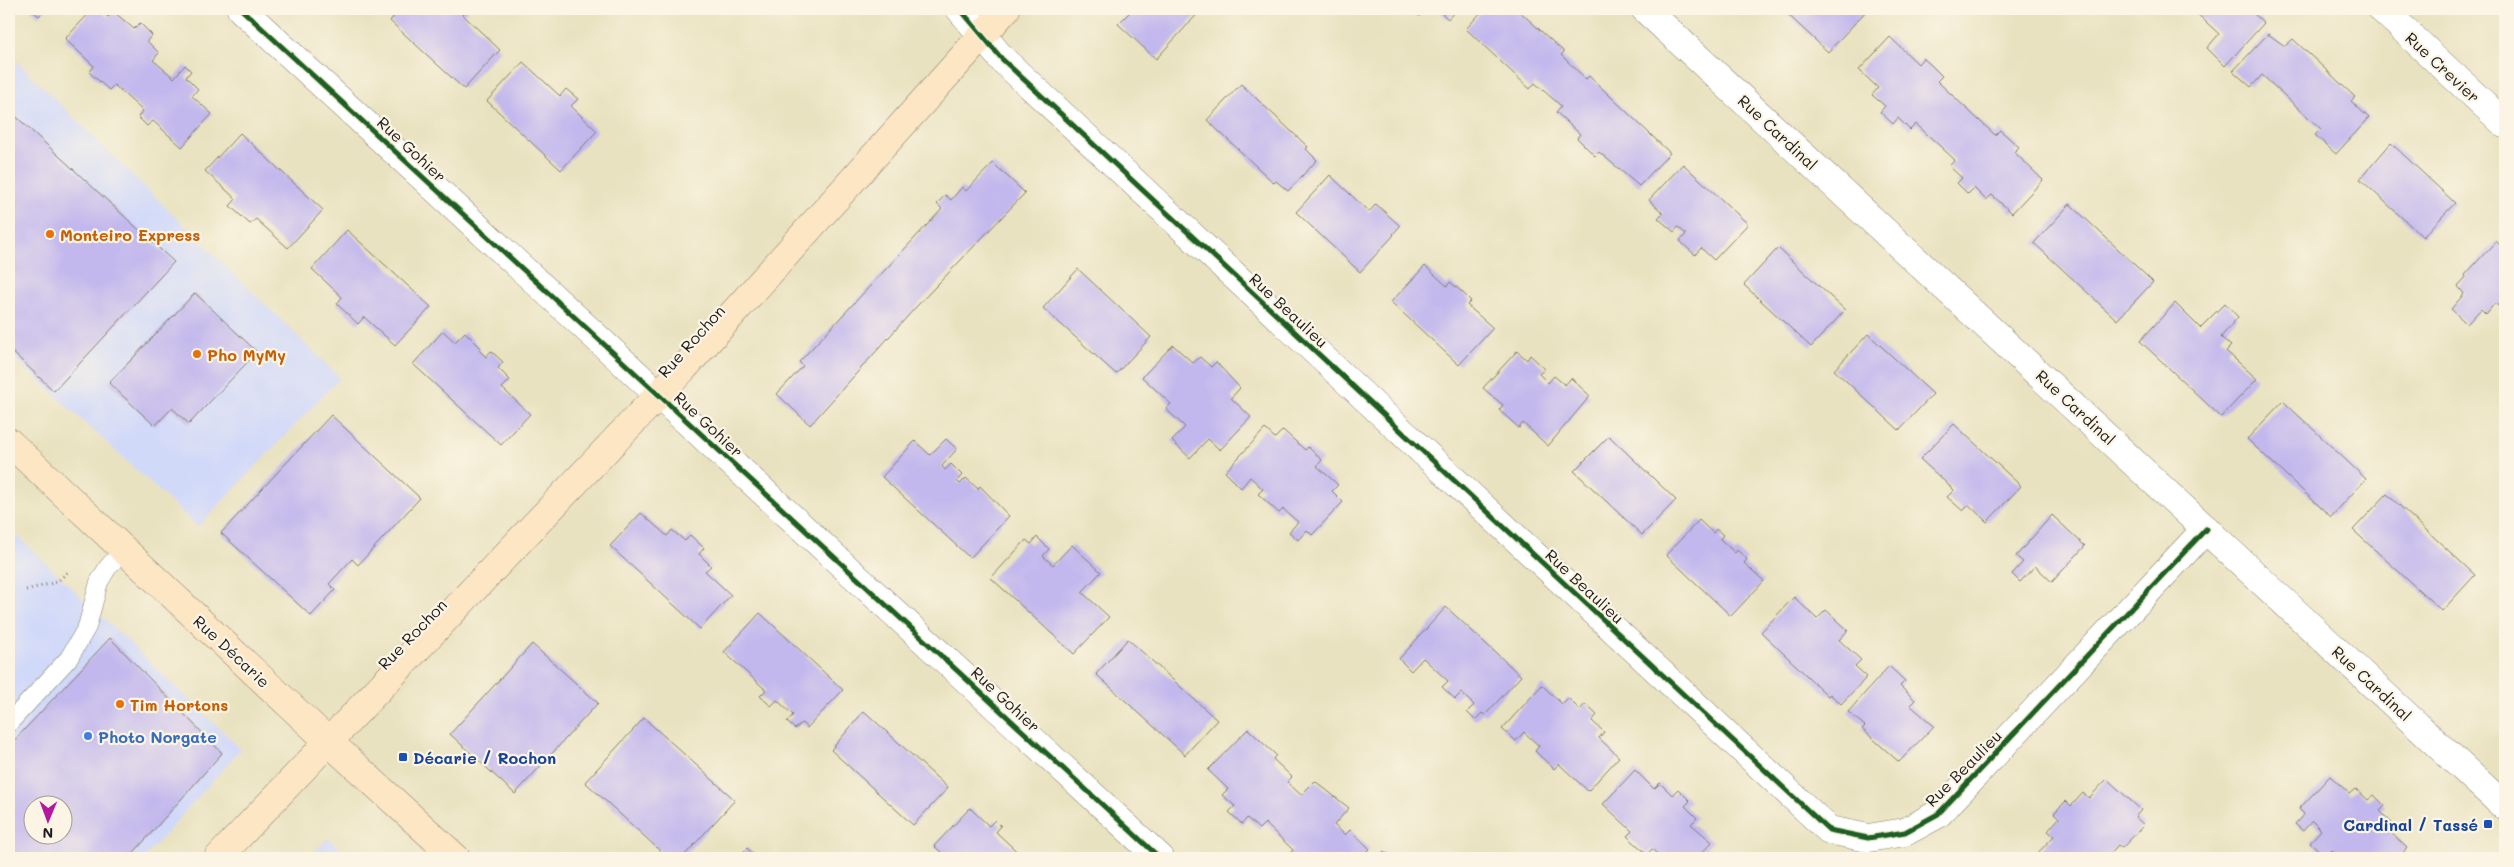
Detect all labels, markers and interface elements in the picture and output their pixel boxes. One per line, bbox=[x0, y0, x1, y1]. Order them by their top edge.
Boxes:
street label: Rue Crevier bbox=[2401, 27, 2485, 107]
street label: Rue Cardinal bbox=[1734, 90, 1822, 174]
street label: Rue Gohier bbox=[373, 112, 451, 186]
place label: Monteiro Express bbox=[60, 224, 200, 245]
marker: Monteiro Express bbox=[44, 228, 56, 240]
street label: Rue Beaulieu bbox=[1245, 268, 1333, 352]
street label: Rue Rochon bbox=[653, 300, 729, 382]
place label: Pho MyMy bbox=[207, 344, 286, 365]
marker: Pho MyMy bbox=[191, 348, 203, 360]
street label: Rue Cardinal bbox=[2032, 365, 2120, 449]
street label: Rue Gohier bbox=[670, 387, 748, 461]
street label: Rue Beaulieu bbox=[1541, 544, 1629, 628]
street label: Rue Rochon bbox=[373, 594, 451, 674]
street label: Rue Décarie bbox=[189, 610, 275, 692]
street label: Rue Cardinal bbox=[2328, 641, 2416, 725]
street label: Rue Gohier bbox=[967, 662, 1045, 736]
place label: Tim Hortons bbox=[130, 694, 228, 715]
marker: Tim Hortons bbox=[114, 698, 126, 710]
street label: Rue Beaulieu bbox=[1920, 725, 2006, 811]
place label: Photo Norgate bbox=[98, 726, 217, 747]
marker: Photo Norgate bbox=[82, 730, 94, 742]
place label: Décarie / Rochon bbox=[413, 747, 556, 768]
marker: Décarie / Rochon bbox=[397, 751, 409, 763]
north arrow bbox=[22, 794, 72, 844]
place label: Cardinal / Tassé bbox=[2343, 814, 2478, 835]
marker: Cardinal / Tassé bbox=[2482, 818, 2494, 830]
text: N bbox=[42, 824, 53, 843]

